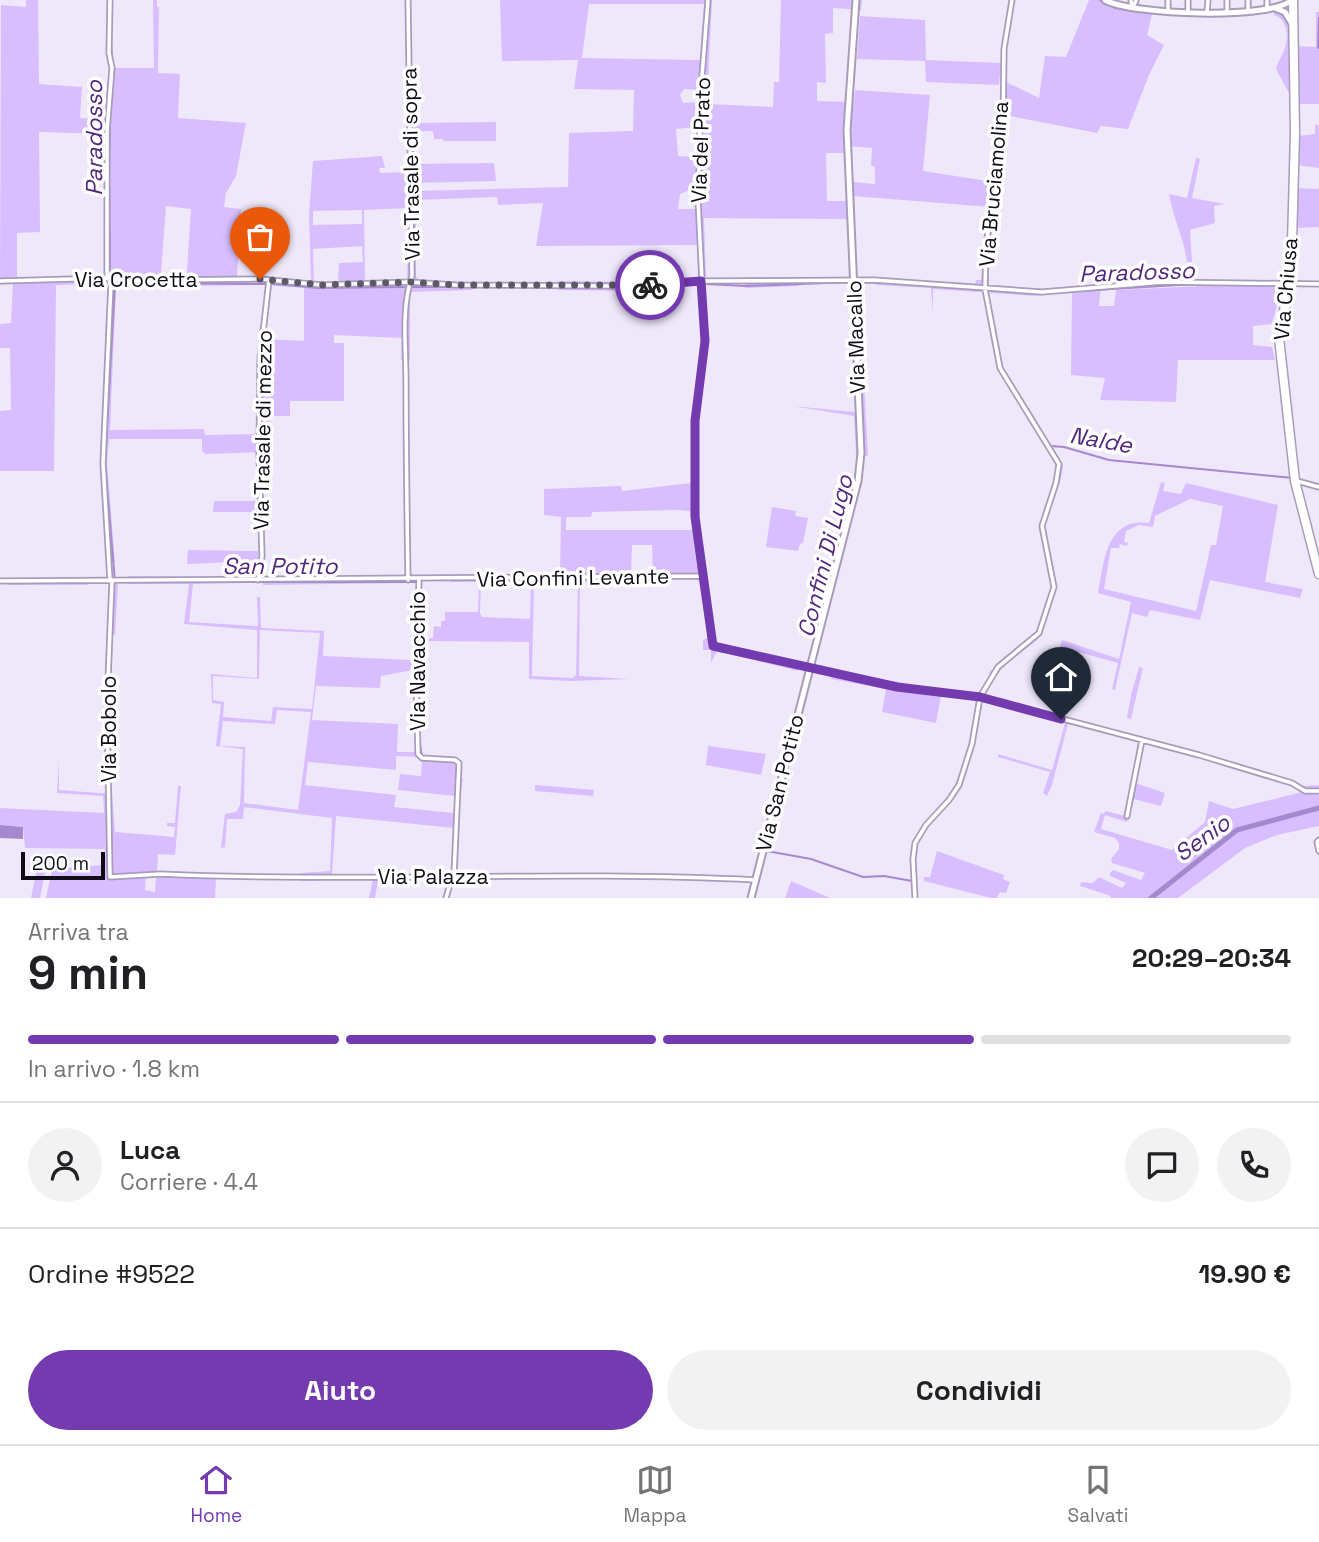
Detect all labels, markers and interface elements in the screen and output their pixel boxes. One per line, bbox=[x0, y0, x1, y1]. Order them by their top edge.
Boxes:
street label: Via Trasale di sopra bbox=[395, 67, 426, 261]
street label: Via del Prato bbox=[685, 77, 716, 203]
water label: Paradosso bbox=[79, 79, 109, 196]
street label: Via Bruciamolina bbox=[973, 100, 1014, 268]
pin bbox=[230, 207, 290, 279]
icon: bag bbox=[241, 218, 279, 256]
street label: Via Chiusa bbox=[1268, 236, 1303, 341]
courier bbox=[615, 250, 685, 320]
water label: Paradosso bbox=[1079, 255, 1196, 289]
street label: Via Crocetta bbox=[74, 266, 198, 293]
icon: bike bbox=[631, 266, 669, 304]
street label: Via Macallo bbox=[840, 280, 871, 394]
street label: Via Trasale di mezzo bbox=[247, 330, 278, 530]
water label: Nalde bbox=[1068, 420, 1136, 460]
water label: Confini Di Lugo bbox=[790, 471, 860, 640]
water label: San Potito bbox=[222, 551, 338, 581]
street label: Via Confini Levante bbox=[476, 562, 670, 593]
street label: Via Navacchio bbox=[404, 591, 431, 731]
pin bbox=[1031, 647, 1091, 719]
icon: home bbox=[1042, 658, 1080, 696]
street label: Via Bobolo bbox=[95, 675, 122, 783]
street label: Via San Potito bbox=[749, 711, 810, 854]
water label: Senio bbox=[1168, 807, 1236, 868]
scale bar bbox=[21, 849, 105, 881]
text: 200 m bbox=[32, 851, 89, 876]
street label: Via Palazza bbox=[377, 863, 489, 890]
text: Arriva tra bbox=[28, 917, 129, 947]
text: 20:29–20:34 bbox=[1132, 941, 1291, 975]
text: 9 min bbox=[28, 944, 148, 1002]
text: In arrivo · 1.8 km bbox=[28, 1054, 200, 1084]
button: person bbox=[28, 1128, 102, 1202]
button: chat bbox=[1125, 1128, 1199, 1202]
button: phone bbox=[1217, 1128, 1291, 1202]
text: Luca bbox=[120, 1133, 180, 1167]
text: Corriere · 4.4 bbox=[120, 1167, 258, 1197]
text: Ordine #9522 bbox=[28, 1257, 195, 1291]
text: 19.90 € bbox=[1199, 1257, 1291, 1291]
button: Aiuto bbox=[28, 1350, 653, 1430]
button: Condividi bbox=[667, 1350, 1291, 1430]
tab: Home bbox=[191, 1461, 242, 1528]
tab: Mappa bbox=[624, 1461, 686, 1528]
tab: Salvati bbox=[1067, 1461, 1128, 1528]

